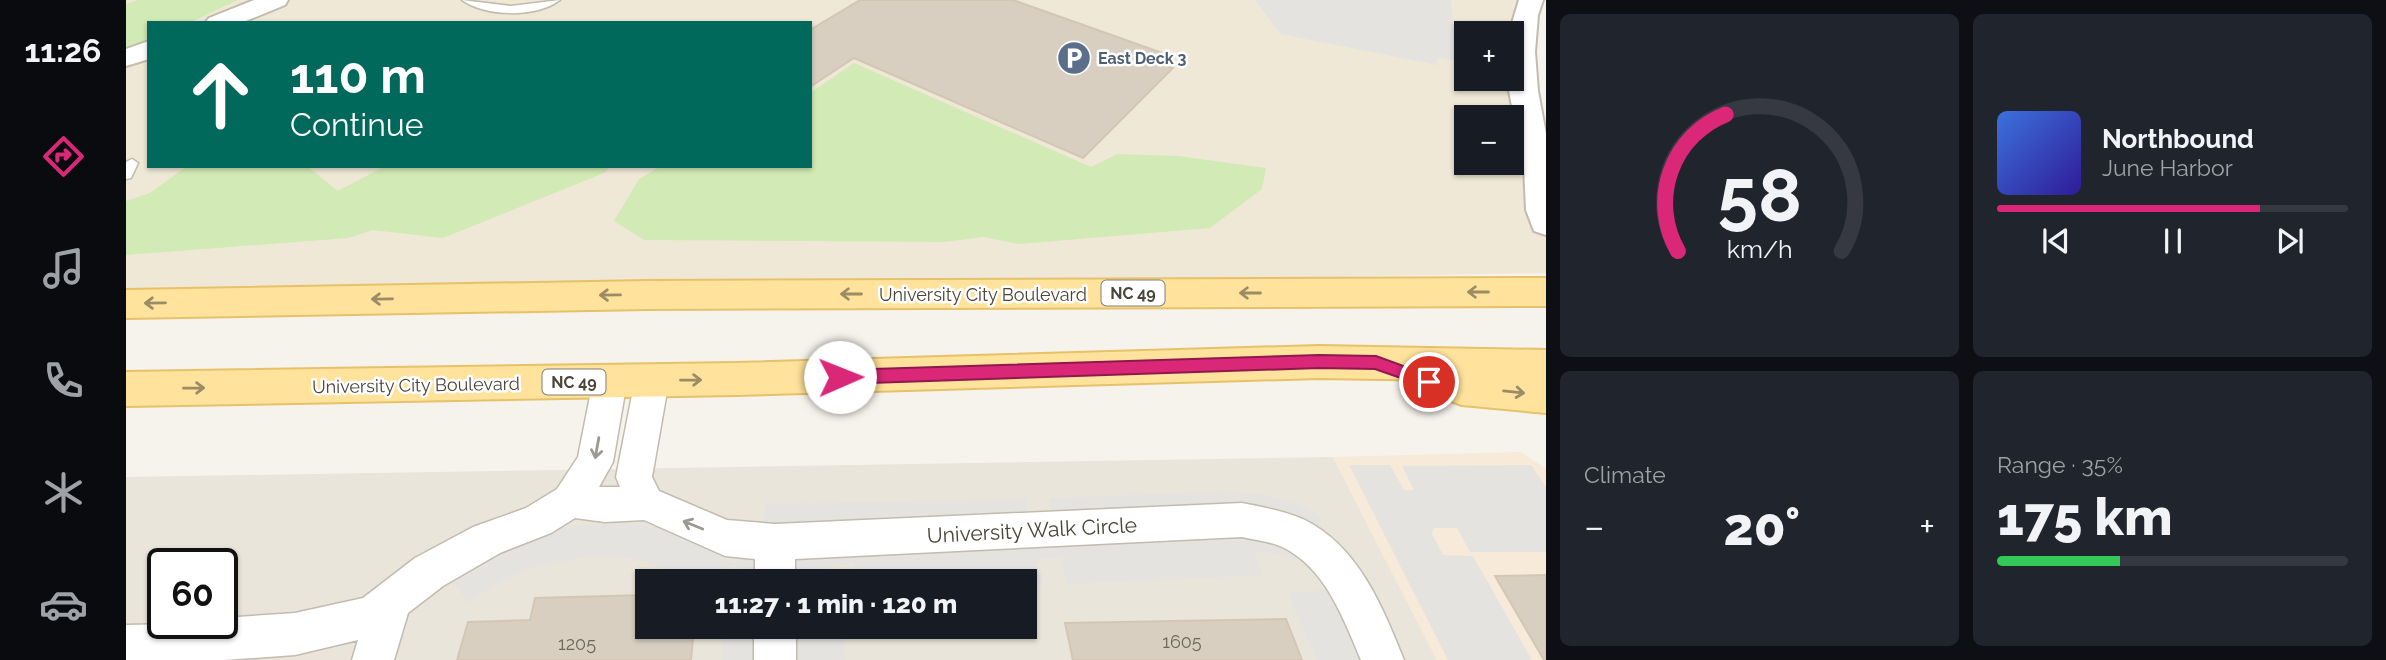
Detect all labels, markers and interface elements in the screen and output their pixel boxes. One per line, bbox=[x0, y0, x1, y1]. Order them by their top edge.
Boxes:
map controls bbox=[1454, 21, 1524, 175]
button: + bbox=[1454, 21, 1524, 91]
text: 11:26 bbox=[25, 32, 102, 69]
parking icon: East Deck 3 bbox=[1055, 39, 1093, 77]
text: 110 m bbox=[290, 47, 426, 104]
icon: ahead bbox=[175, 49, 266, 140]
place label: East Deck 3 bbox=[1098, 49, 1186, 68]
button: − bbox=[1454, 105, 1524, 175]
text: Continue bbox=[290, 106, 424, 143]
text: Northbound bbox=[2102, 124, 2254, 154]
icon: directions bbox=[39, 132, 88, 181]
text: 58 bbox=[1717, 154, 1802, 239]
text: June Harbor bbox=[2102, 154, 2233, 181]
icon: previous bbox=[2037, 222, 2075, 260]
icon: pause bbox=[2154, 222, 2192, 260]
icon: next bbox=[2271, 222, 2309, 260]
text: km/h bbox=[1727, 234, 1792, 264]
icon: music bbox=[39, 244, 88, 293]
road number: NC 49 bbox=[1102, 280, 1164, 306]
street label: University City Boulevard bbox=[879, 284, 1087, 305]
one-way arrow bbox=[1467, 285, 1490, 299]
one-way arrow bbox=[1239, 286, 1262, 300]
one-way arrow bbox=[840, 287, 863, 301]
one-way arrow bbox=[599, 288, 622, 302]
one-way arrow bbox=[371, 292, 394, 306]
one-way arrow bbox=[144, 296, 167, 310]
position arrow bbox=[803, 340, 877, 414]
pin bbox=[1399, 352, 1459, 412]
icon: phone bbox=[39, 356, 88, 405]
icon: arrive bbox=[1410, 363, 1448, 401]
road number: NC 49 bbox=[542, 370, 606, 394]
street label: University City Boulevard bbox=[312, 373, 520, 397]
one-way arrow bbox=[679, 373, 702, 387]
one-way arrow bbox=[182, 381, 205, 395]
one-way arrow bbox=[1502, 386, 1524, 399]
one-way arrow bbox=[590, 436, 603, 459]
text: Range · 35% bbox=[1997, 451, 2123, 478]
text: Climate bbox=[1584, 461, 1666, 488]
icon: climate bbox=[39, 468, 88, 517]
text: 175 km bbox=[1997, 486, 2173, 547]
text: 20° bbox=[1724, 496, 1800, 557]
text: − bbox=[1584, 504, 1604, 549]
text: + bbox=[1919, 504, 1935, 549]
street label: University Walk Circle bbox=[926, 512, 1138, 548]
one-way arrow bbox=[683, 517, 704, 530]
speed limit sign: 60 bbox=[147, 548, 238, 639]
icon: car bbox=[39, 580, 88, 629]
text: 11:27 · 1 min · 120 m bbox=[715, 589, 957, 619]
house number: 1605 bbox=[1162, 631, 1202, 652]
house number: 1205 bbox=[558, 633, 596, 654]

